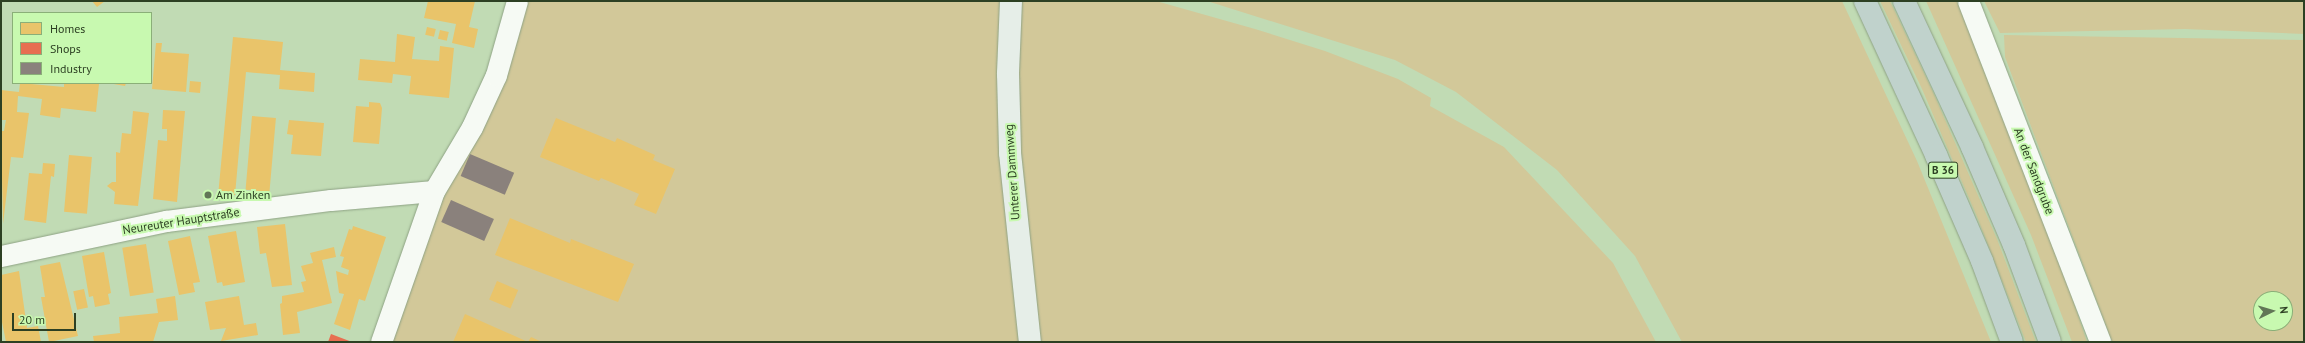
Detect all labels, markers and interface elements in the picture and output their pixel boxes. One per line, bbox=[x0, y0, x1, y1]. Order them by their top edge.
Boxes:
legend bbox=[12, 12, 152, 84]
text: Homes bbox=[50, 21, 85, 36]
text: Shops bbox=[50, 41, 81, 56]
text: Industry bbox=[50, 61, 92, 76]
street label: Unterer Dammweg bbox=[1001, 123, 1023, 221]
street label: An der Sandgrube bbox=[2011, 126, 2057, 216]
road number: B 36 bbox=[1928, 161, 1958, 179]
place label: Am Zinken bbox=[216, 188, 271, 202]
marker: Am Zinken bbox=[203, 190, 213, 200]
street label: Neureuter Hauptstraße bbox=[122, 205, 240, 237]
north arrow bbox=[2253, 291, 2293, 331]
scale bar bbox=[14, 305, 78, 331]
text: N bbox=[2277, 306, 2291, 314]
text: 20 m bbox=[19, 312, 45, 327]

